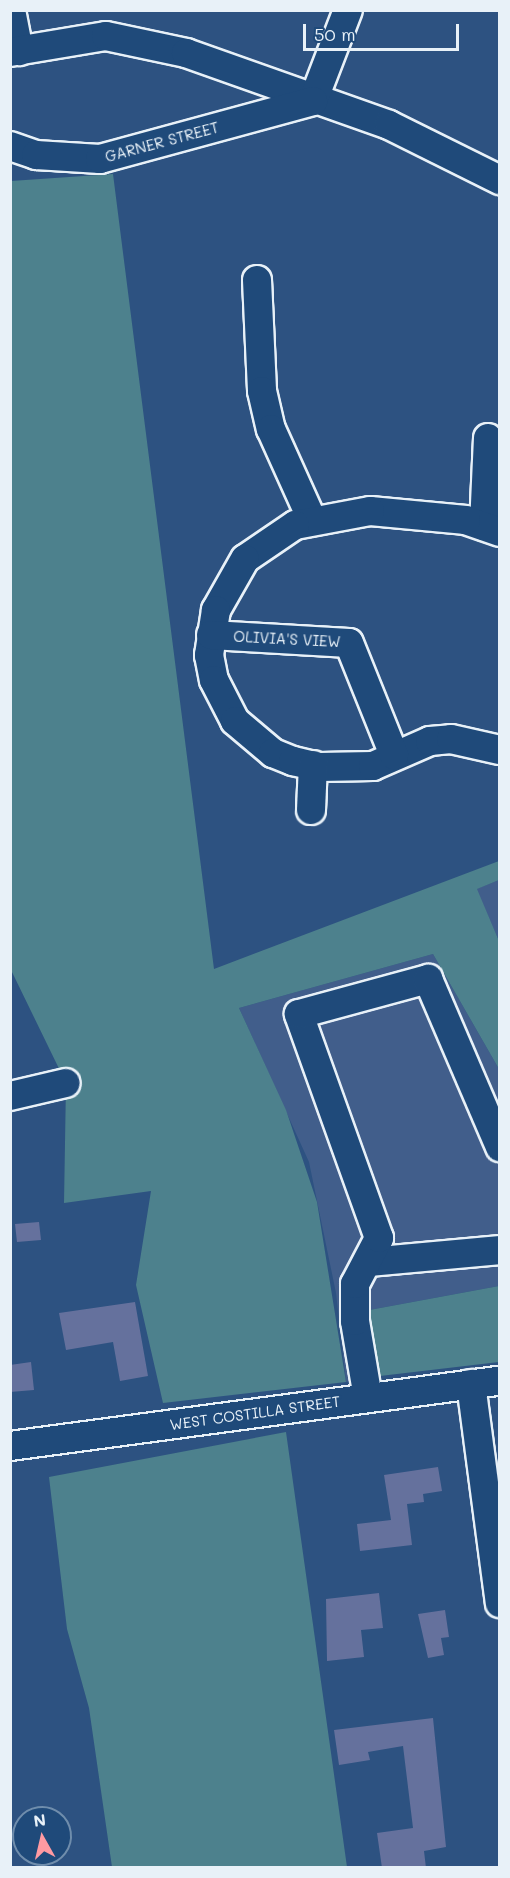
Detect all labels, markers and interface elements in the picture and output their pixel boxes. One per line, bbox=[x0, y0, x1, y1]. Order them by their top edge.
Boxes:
scale bar bbox=[306, 12, 462, 50]
text: 50 m bbox=[314, 22, 356, 46]
street label: GARNER STREET bbox=[103, 118, 221, 166]
street label: OLIVIA'S VIEW bbox=[233, 627, 341, 651]
street label: WEST COSTILLA STREET bbox=[168, 1392, 342, 1434]
north arrow bbox=[12, 1806, 72, 1866]
text: N bbox=[32, 1808, 47, 1831]

